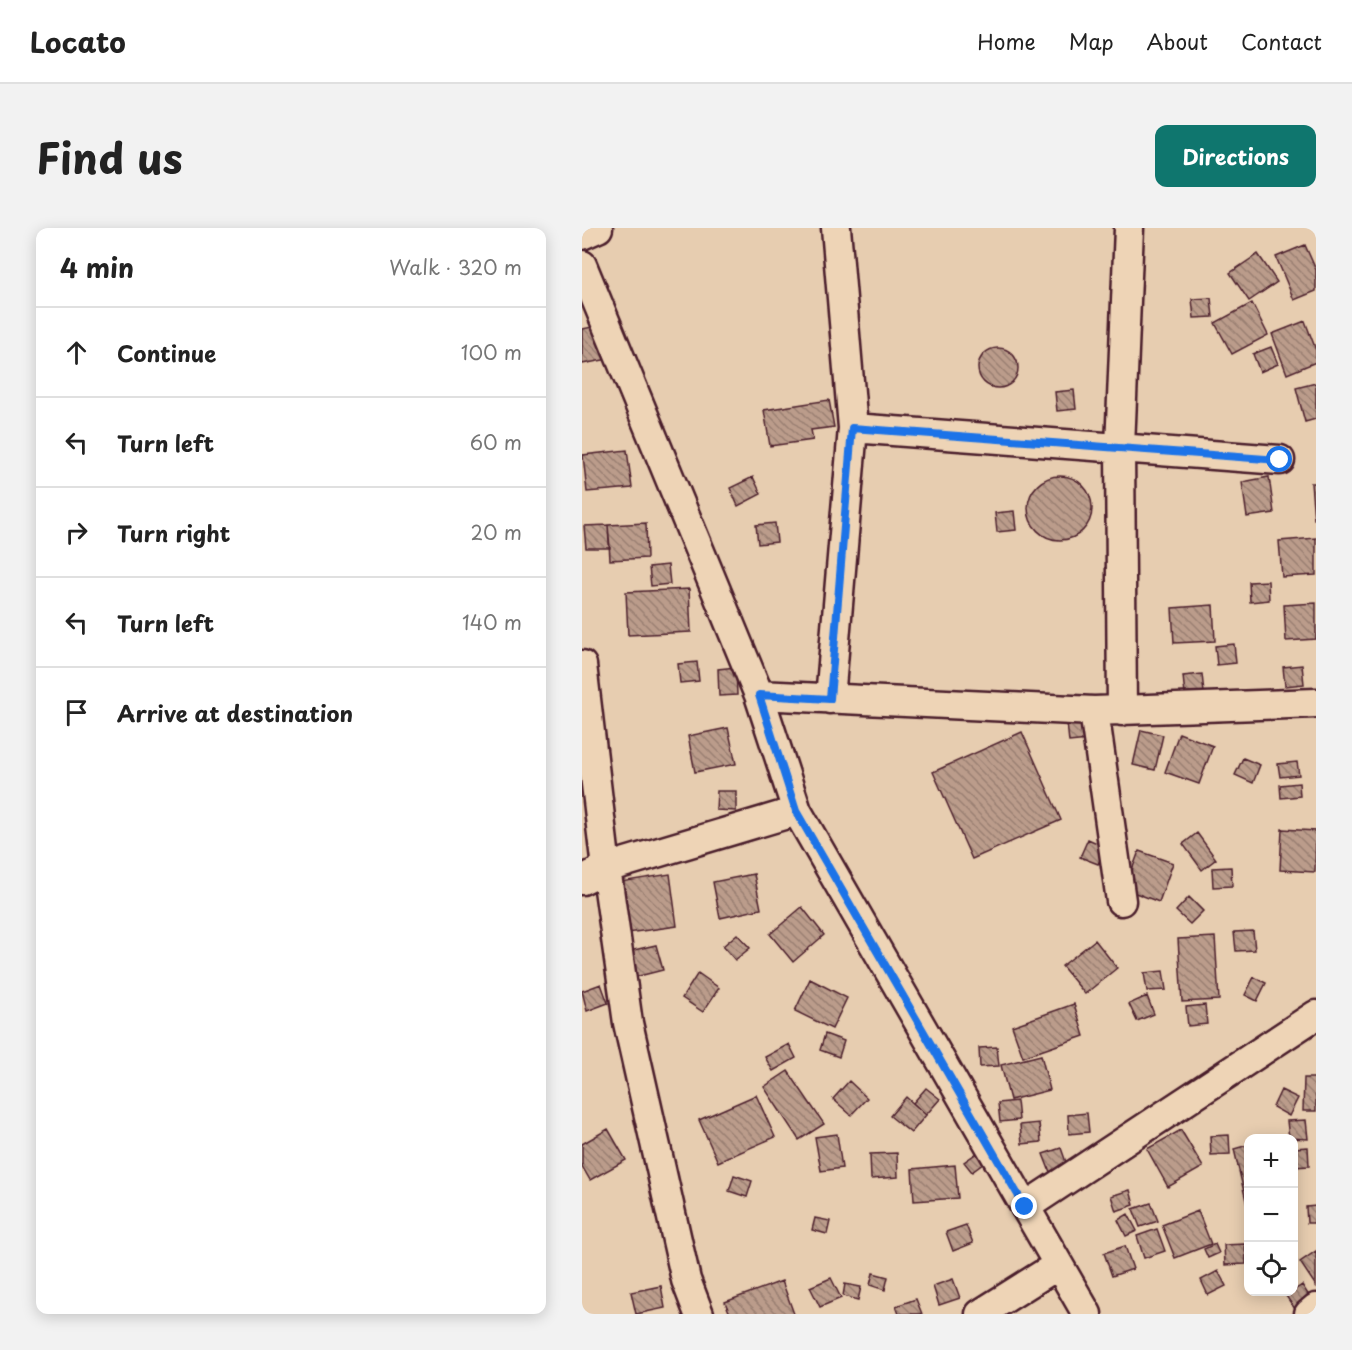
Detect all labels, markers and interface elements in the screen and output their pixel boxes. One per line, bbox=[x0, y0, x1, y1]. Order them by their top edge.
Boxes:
text: Locato bbox=[30, 20, 126, 63]
text: Home bbox=[977, 25, 1036, 57]
text: Map bbox=[1069, 25, 1114, 57]
text: About bbox=[1147, 25, 1208, 57]
text: Contact bbox=[1241, 25, 1322, 57]
text: Find us bbox=[36, 125, 183, 188]
button: Directions bbox=[1155, 125, 1316, 187]
text: 4 min bbox=[60, 248, 134, 287]
text: Walk · 320 m bbox=[389, 252, 522, 282]
icon: ahead bbox=[60, 336, 93, 369]
text: Continue bbox=[117, 336, 216, 369]
text: 100 m bbox=[461, 337, 522, 367]
icon: left bbox=[60, 426, 93, 459]
text: Turn left bbox=[117, 426, 214, 459]
text: 60 m bbox=[470, 427, 522, 457]
route start bbox=[1266, 446, 1292, 472]
icon: right bbox=[60, 516, 93, 549]
text: Turn right bbox=[117, 516, 230, 549]
text: 20 m bbox=[470, 517, 522, 547]
icon: left bbox=[60, 606, 93, 639]
text: Turn left bbox=[117, 606, 214, 639]
text: 140 m bbox=[462, 607, 522, 637]
icon: arrive bbox=[60, 696, 93, 729]
text: Arrive at destination bbox=[117, 696, 353, 729]
map controls bbox=[1244, 1134, 1298, 1296]
button: + bbox=[1244, 1134, 1298, 1188]
button: − bbox=[1244, 1188, 1298, 1242]
route end bbox=[1011, 1193, 1037, 1219]
button: locate bbox=[1244, 1242, 1298, 1296]

